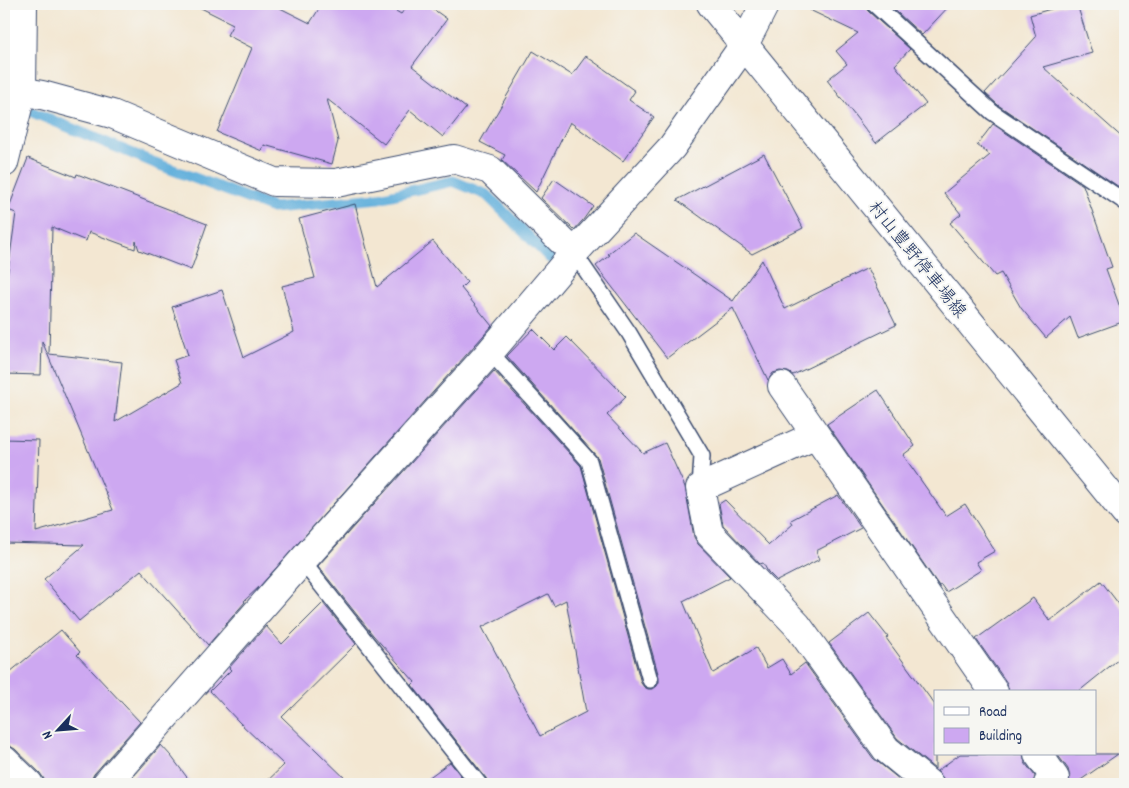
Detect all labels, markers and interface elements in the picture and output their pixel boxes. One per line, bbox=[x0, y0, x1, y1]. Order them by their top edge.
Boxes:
street label: 村山豊野停車場線 bbox=[861, 197, 971, 324]
legend bbox=[934, 690, 1096, 756]
text: Road bbox=[979, 702, 1007, 724]
north arrow bbox=[32, 706, 82, 756]
text: Building bbox=[979, 726, 1022, 748]
text: N bbox=[38, 727, 59, 742]

